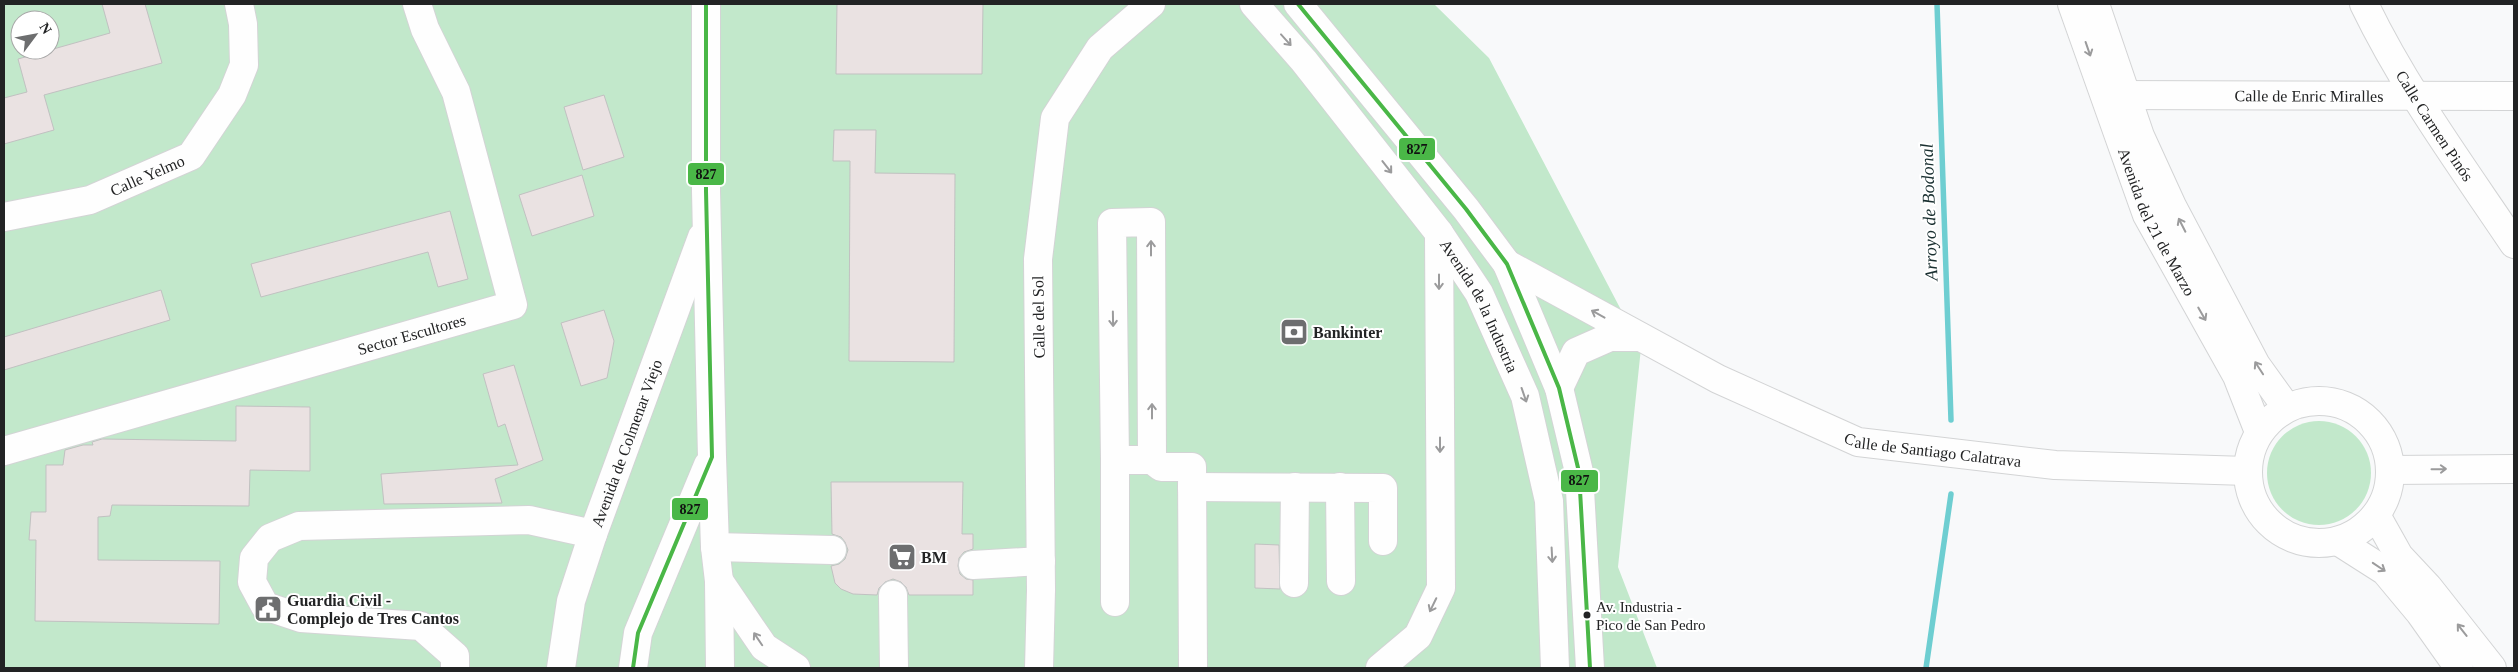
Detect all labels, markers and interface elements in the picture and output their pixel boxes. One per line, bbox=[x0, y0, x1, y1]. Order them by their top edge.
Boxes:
north arrow bbox=[10, 10, 60, 60]
text: N bbox=[37, 20, 55, 37]
one-way arrow bbox=[1280, 34, 1292, 47]
one-way arrow bbox=[2084, 41, 2093, 57]
street label: Calle Carmen Pinós bbox=[2393, 68, 2477, 184]
street label: Calle de Enric Miralles bbox=[2235, 87, 2383, 105]
line badge: 827 bbox=[1398, 137, 1436, 161]
text: 827 bbox=[1407, 142, 1428, 157]
water label: Arroyo de Bodonal bbox=[1917, 143, 1941, 282]
street label: Avenida del 21 de Marzo bbox=[2115, 146, 2198, 299]
street label: Calle Yelmo bbox=[108, 152, 187, 199]
one-way arrow bbox=[1382, 160, 1393, 173]
line badge: 827 bbox=[687, 162, 725, 186]
text: 827 bbox=[696, 167, 717, 182]
one-way arrow bbox=[2177, 217, 2187, 232]
street label: Avenida de la Industria bbox=[1437, 236, 1521, 375]
one-way arrow bbox=[1146, 241, 1156, 257]
one-way arrow bbox=[1435, 274, 1444, 290]
street label: Calle del Sol bbox=[1029, 275, 1048, 358]
one-way arrow bbox=[2197, 307, 2207, 321]
one-way arrow bbox=[1590, 309, 1605, 319]
street label: Sector Escultores bbox=[356, 311, 468, 358]
one-way arrow bbox=[1108, 311, 1118, 327]
bank icon: Bankinter bbox=[1279, 317, 1309, 347]
place label: Bankinter bbox=[1313, 324, 1382, 341]
street label: Avenida de Colmenar Viejo bbox=[588, 357, 665, 530]
one-way arrow bbox=[2253, 361, 2264, 375]
one-way arrow bbox=[1520, 387, 1529, 403]
one-way arrow bbox=[1147, 403, 1157, 420]
street label: Calle de Santiago Calatrava bbox=[1842, 429, 2022, 470]
one-way arrow bbox=[1435, 436, 1445, 452]
one-way arrow bbox=[2430, 464, 2447, 474]
line badge: 827 bbox=[1560, 469, 1599, 493]
text: 827 bbox=[1569, 473, 1590, 488]
line badge: 827 bbox=[671, 497, 709, 521]
text: 827 bbox=[680, 502, 701, 517]
supermarket icon: BM bbox=[887, 542, 917, 572]
one-way arrow bbox=[1547, 546, 1556, 562]
place label: BM bbox=[921, 549, 947, 566]
one-way arrow bbox=[2372, 562, 2386, 573]
place label: Guardia Civil - Complejo de Tres Cantos bbox=[287, 592, 459, 628]
public building icon: Guardia Civil - Complejo de Tres Cantos bbox=[253, 594, 283, 624]
one-way arrow bbox=[1428, 597, 1437, 612]
place label: Av. Industria - Pico de San Pedro bbox=[1596, 599, 1706, 633]
marker: Av. Industria - Pico de San Pedro bbox=[1582, 610, 1592, 620]
one-way arrow bbox=[2457, 624, 2468, 637]
one-way arrow bbox=[753, 632, 763, 646]

